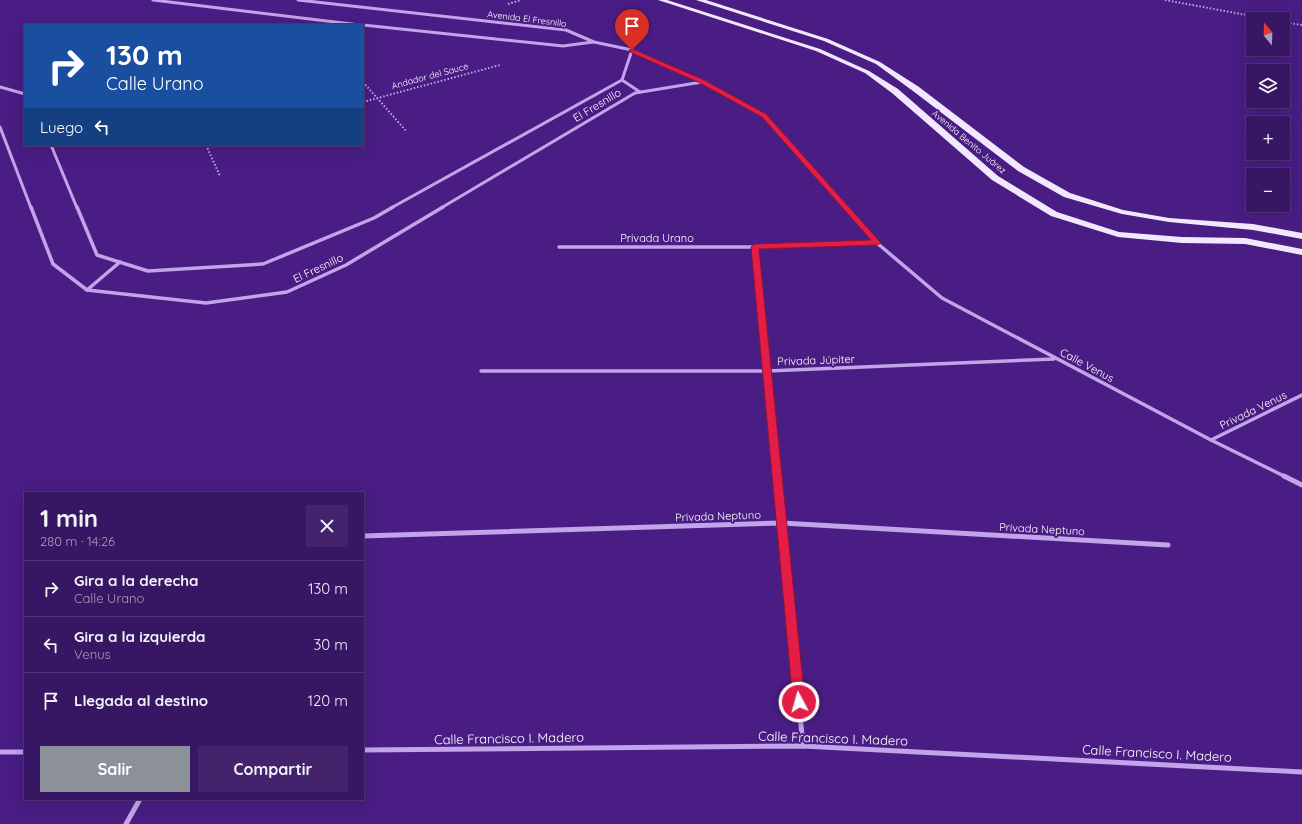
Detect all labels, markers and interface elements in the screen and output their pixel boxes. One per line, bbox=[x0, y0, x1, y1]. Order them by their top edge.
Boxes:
street label: Avenida El Fresnillo bbox=[487, 8, 567, 29]
pin bbox=[615, 9, 649, 50]
north arrow bbox=[1246, 12, 1290, 56]
map controls bbox=[1246, 12, 1290, 212]
icon: arrive bbox=[621, 15, 643, 37]
text: 130 m bbox=[106, 37, 183, 72]
icon: right bbox=[40, 40, 92, 92]
street label: Andador del Sauce bbox=[390, 60, 470, 91]
button: layers bbox=[1246, 64, 1290, 108]
text: Calle Urano bbox=[106, 72, 204, 95]
street label: El Fresnillo bbox=[570, 85, 624, 125]
street label: Avenida Benito Juárez bbox=[930, 107, 1009, 176]
icon: left bbox=[91, 116, 113, 138]
button: + bbox=[1246, 116, 1290, 160]
text: Luego bbox=[40, 118, 83, 137]
button: − bbox=[1246, 168, 1290, 212]
street label: Privada Urano bbox=[620, 231, 694, 245]
street label: El Fresnillo bbox=[291, 250, 346, 286]
street label: Calle Venus bbox=[1058, 345, 1116, 385]
street label: Privada Júpiter bbox=[777, 352, 856, 368]
street label: Privada Venus bbox=[1217, 388, 1289, 432]
text: 1 min bbox=[40, 503, 98, 533]
button: close bbox=[306, 505, 348, 547]
street label: Privada Neptuno bbox=[675, 507, 761, 524]
street label: Privada Neptuno bbox=[999, 520, 1086, 538]
text: 280 m · 14:26 bbox=[40, 533, 115, 549]
text: Gira a la derecha bbox=[74, 571, 199, 590]
icon: right bbox=[40, 578, 62, 600]
text: 130 m bbox=[308, 579, 348, 598]
text: Calle Urano bbox=[74, 590, 144, 606]
text: Gira a la izquierda bbox=[74, 627, 206, 646]
icon: left bbox=[40, 634, 62, 656]
text: 30 m bbox=[313, 635, 348, 654]
text: Venus bbox=[74, 646, 111, 662]
position arrow bbox=[778, 681, 820, 723]
icon: arrive bbox=[40, 690, 62, 712]
text: Llegada al destino bbox=[74, 691, 208, 710]
text: 120 m bbox=[307, 691, 348, 710]
street label: Calle Francisco I. Madero bbox=[758, 727, 908, 749]
street label: Calle Francisco I. Madero bbox=[434, 729, 584, 747]
street label: Calle Francisco I. Madero bbox=[1082, 741, 1232, 765]
button: Salir bbox=[40, 746, 190, 792]
button: Compartir bbox=[198, 746, 348, 792]

